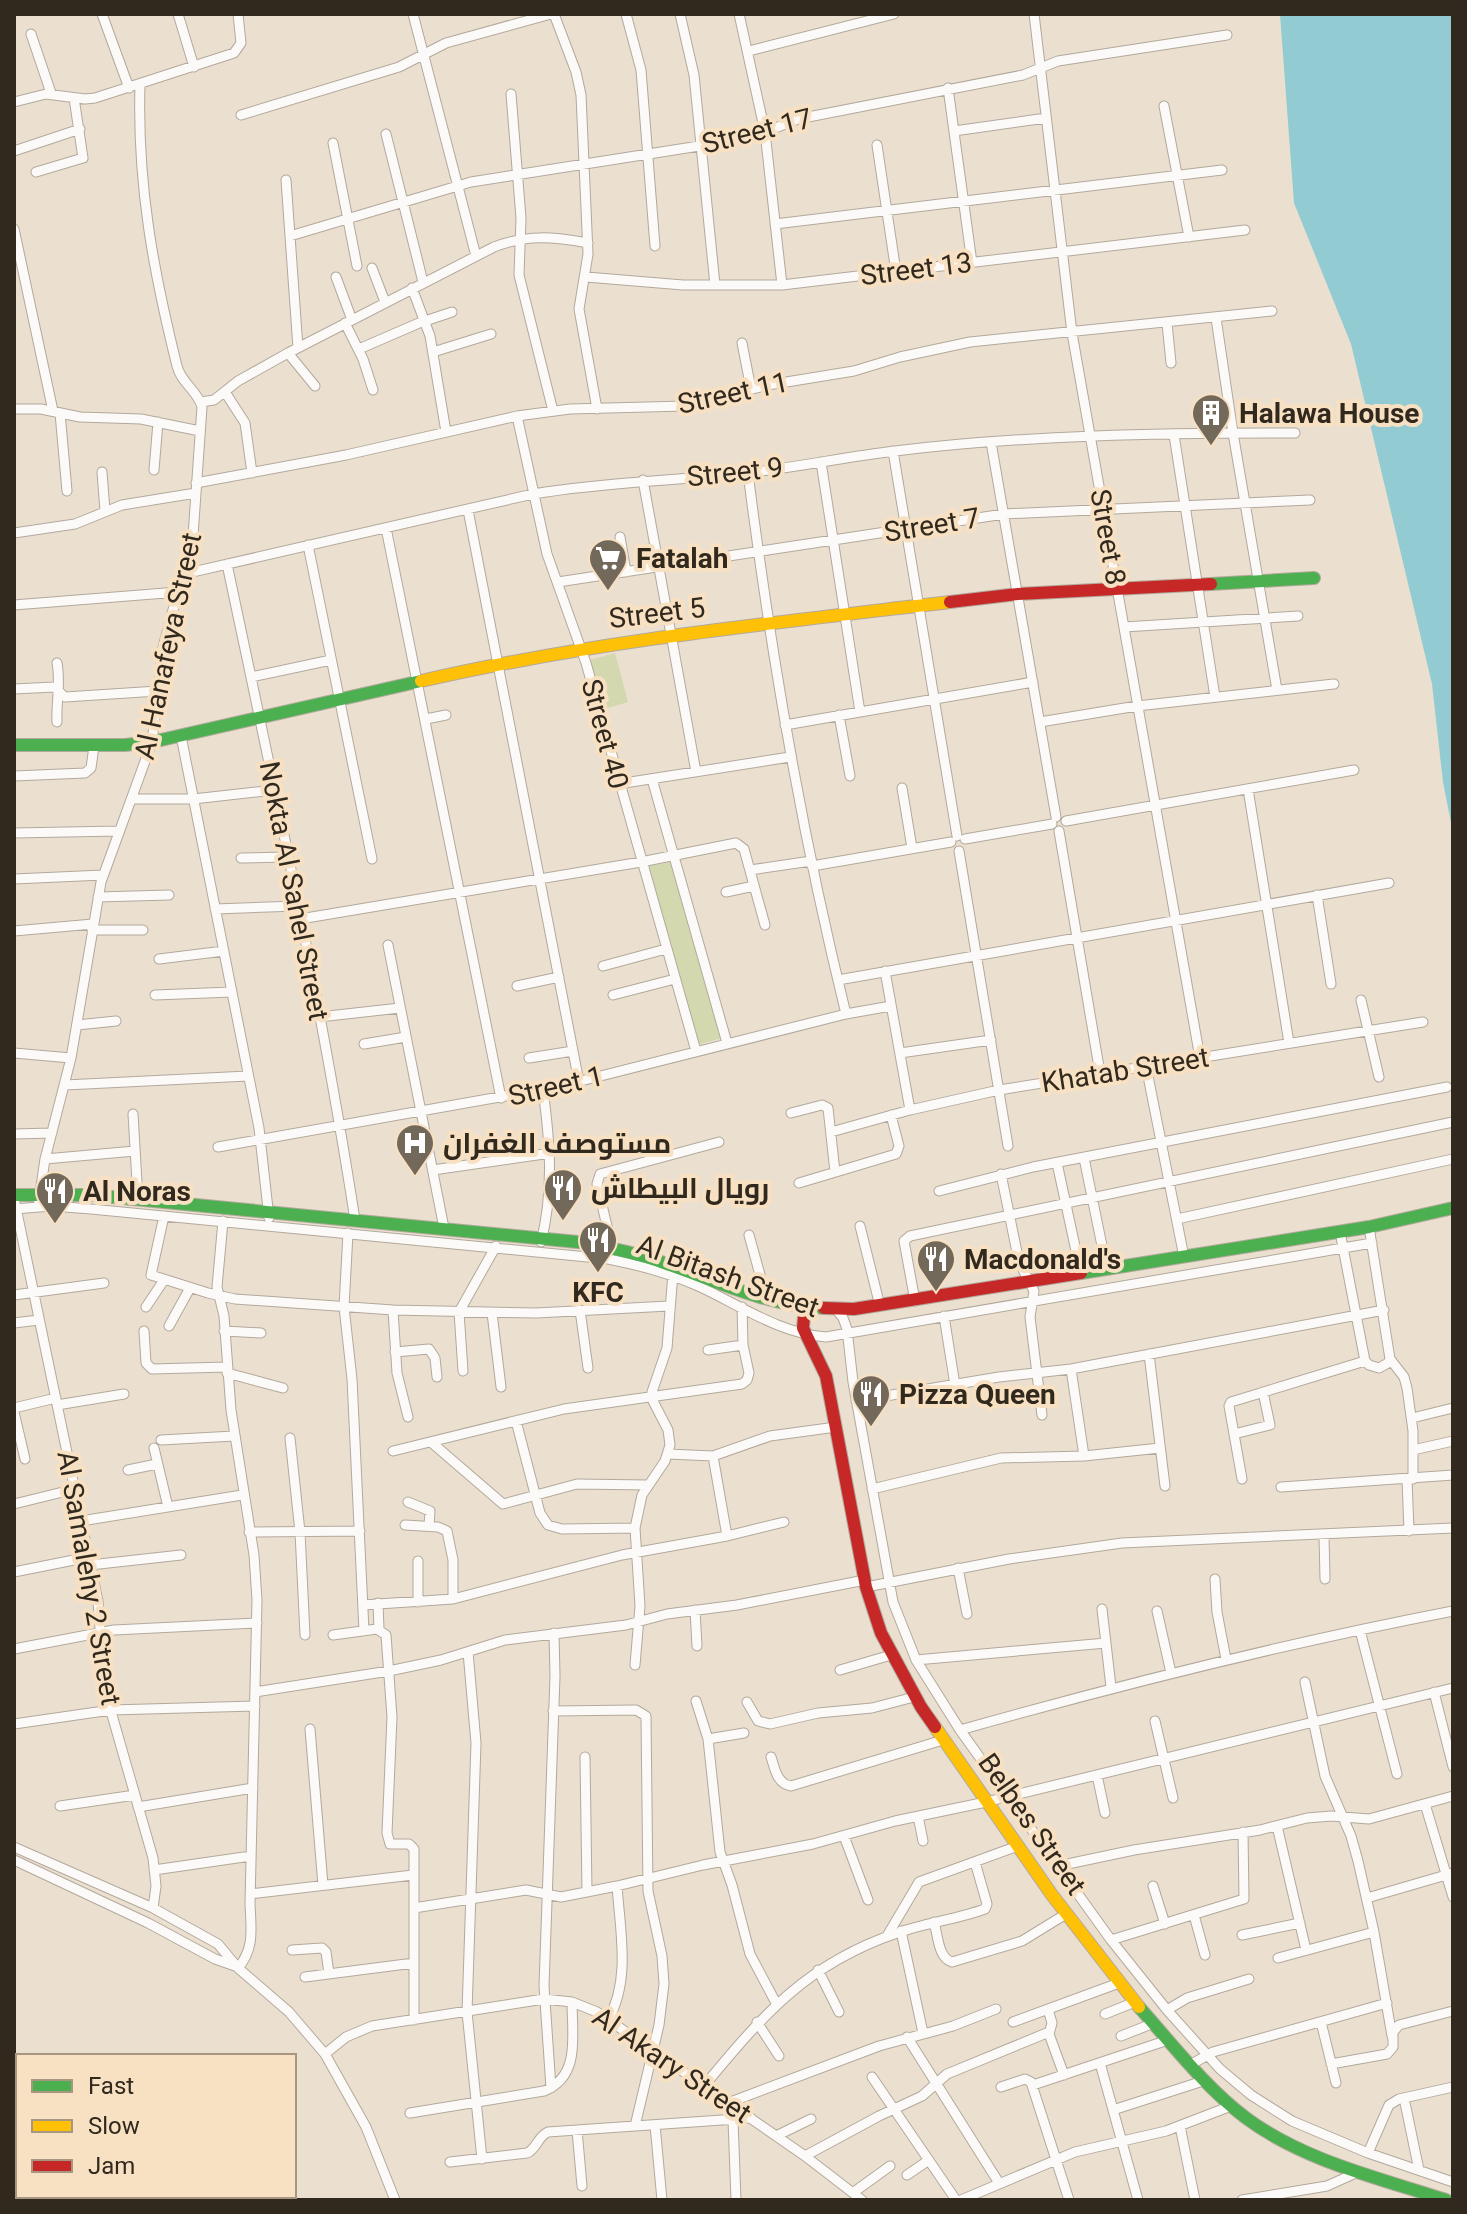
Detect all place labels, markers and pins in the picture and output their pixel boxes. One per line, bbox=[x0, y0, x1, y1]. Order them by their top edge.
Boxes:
building icon: Halawa House bbox=[1190, 392, 1232, 447]
place label: Halawa House bbox=[1239, 397, 1419, 430]
supermarket icon: Fatalah bbox=[587, 537, 629, 592]
place label: Fatalah bbox=[636, 542, 728, 575]
hospital icon: مستوصف الغفران bbox=[394, 1122, 436, 1177]
place label: مستوصف الغفران bbox=[443, 1127, 671, 1160]
restaurant icon: رويال البيطاش bbox=[542, 1167, 584, 1222]
restaurant icon: Al Noras bbox=[34, 1170, 76, 1225]
place label: رويال البيطاش bbox=[591, 1172, 769, 1205]
place label: Al Noras bbox=[83, 1175, 191, 1208]
restaurant icon: KFC bbox=[577, 1219, 619, 1274]
restaurant icon: Macdonald's bbox=[915, 1238, 957, 1293]
place label: Macdonald's bbox=[964, 1243, 1121, 1276]
place label: KFC bbox=[572, 1276, 624, 1309]
restaurant icon: Pizza Queen bbox=[850, 1373, 892, 1428]
place label: Pizza Queen bbox=[899, 1378, 1056, 1411]

